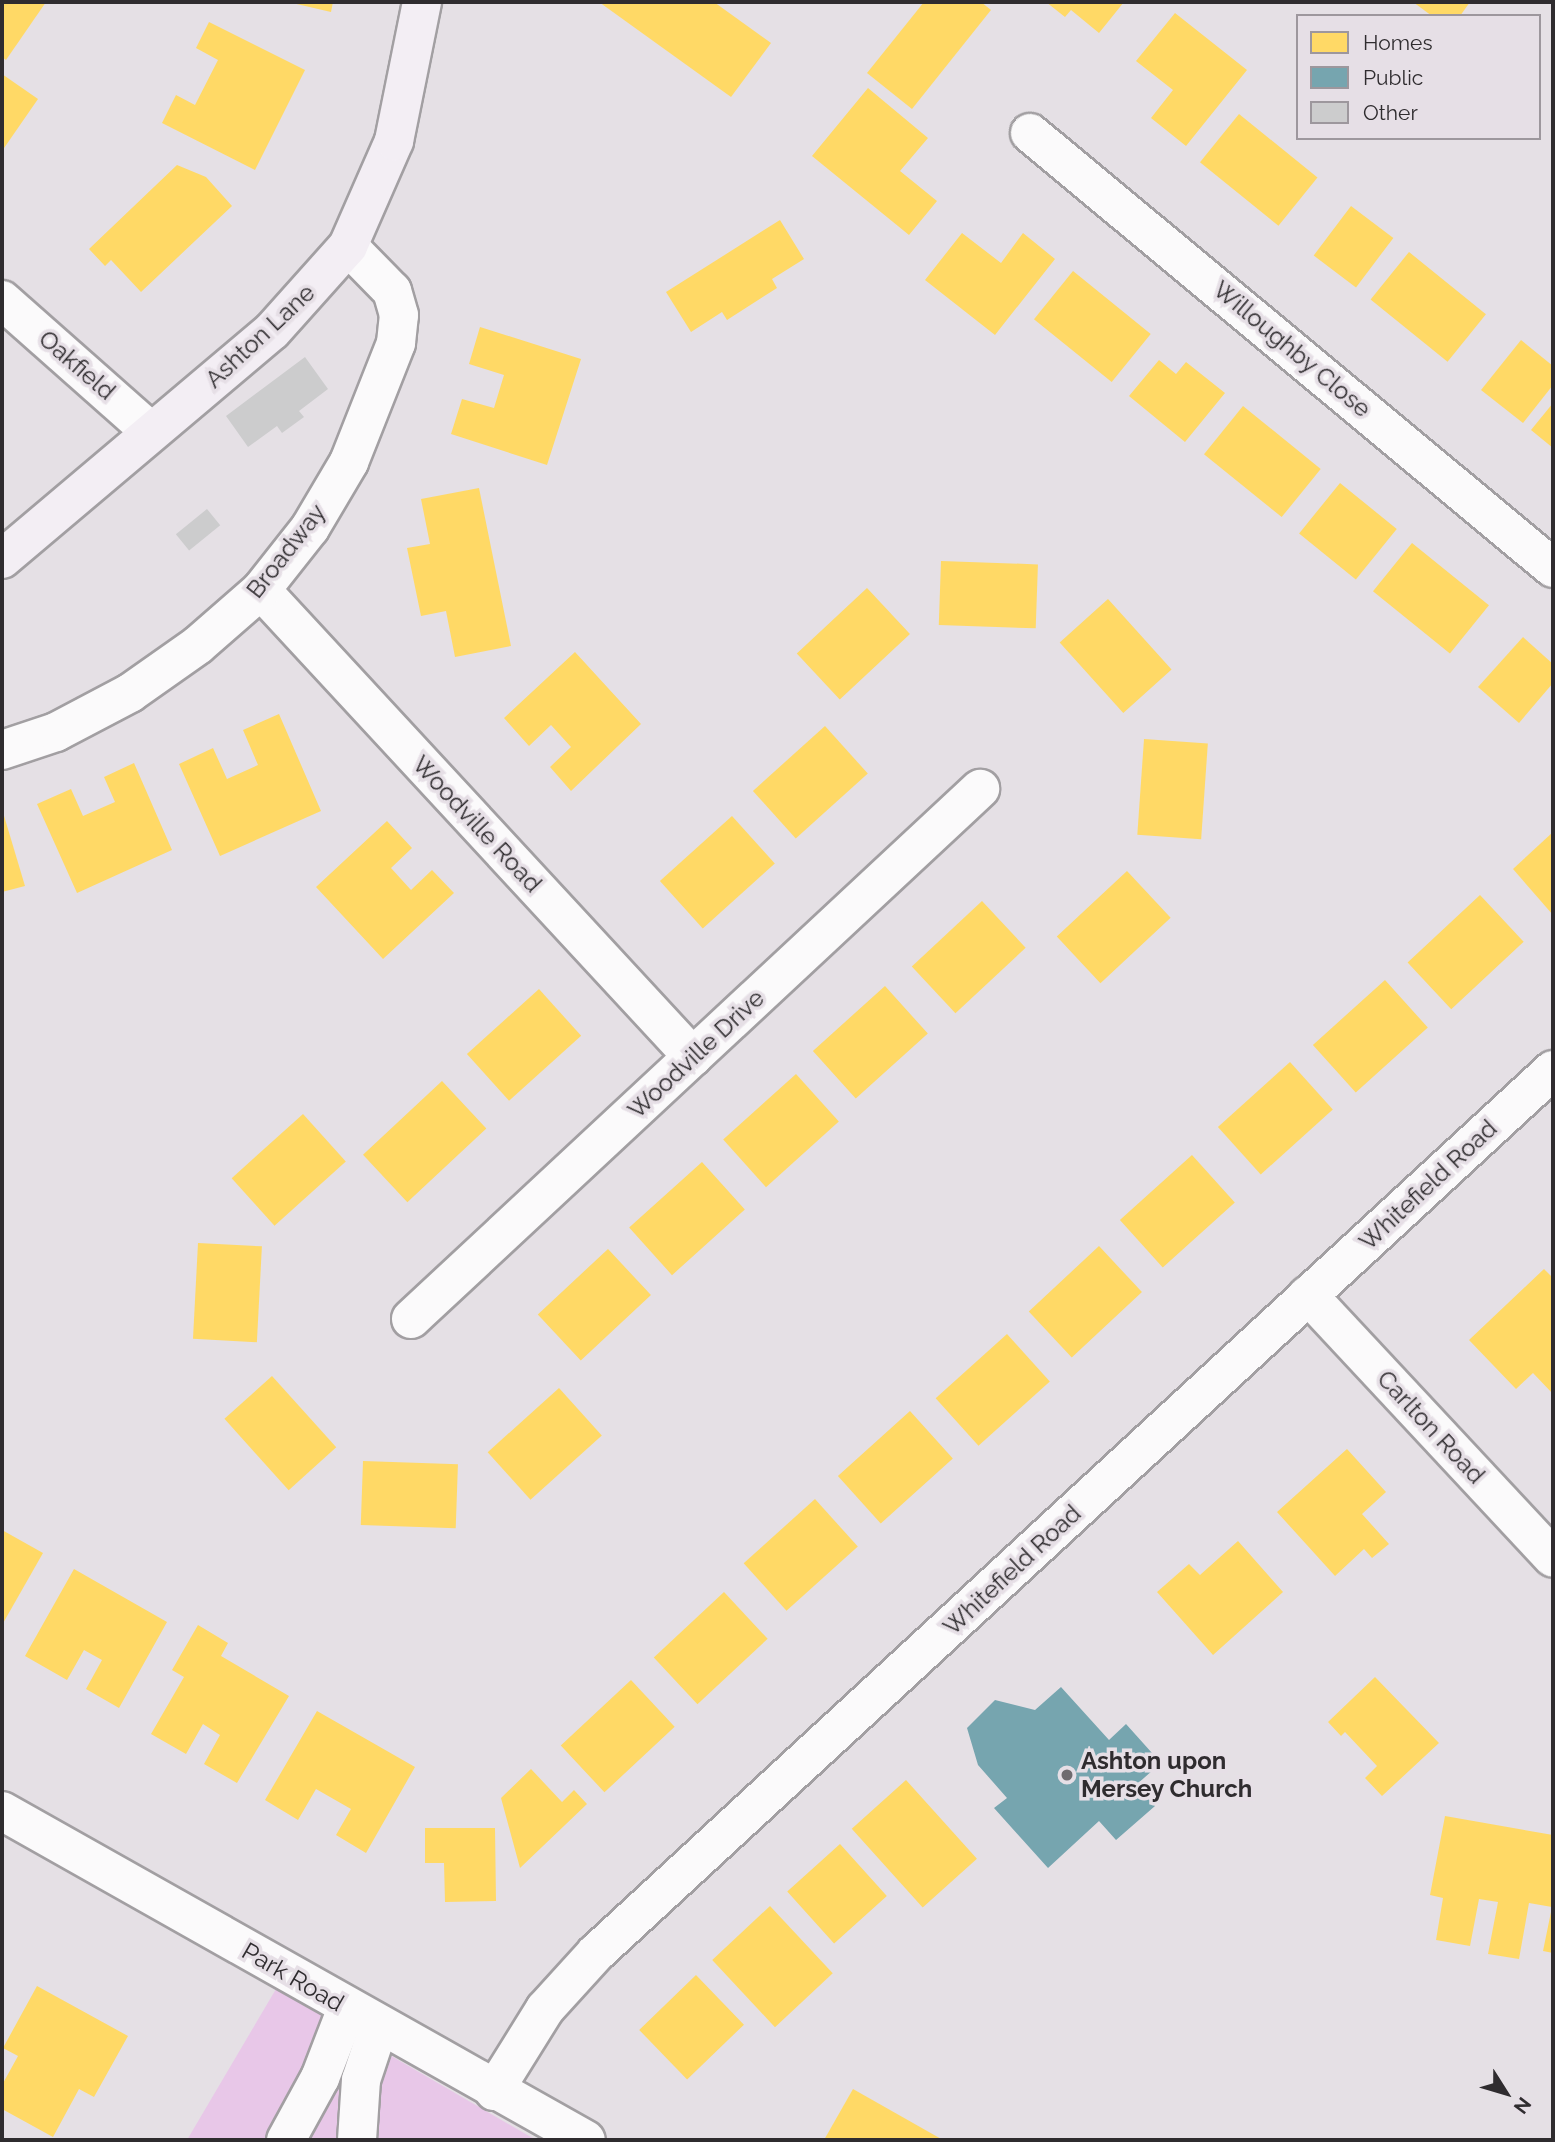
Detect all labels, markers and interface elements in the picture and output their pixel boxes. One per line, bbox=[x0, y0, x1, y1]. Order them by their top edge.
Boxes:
legend bbox=[1296, 14, 1541, 140]
text: Homes bbox=[1363, 30, 1433, 55]
text: Public bbox=[1363, 65, 1423, 90]
text: Other bbox=[1363, 100, 1418, 125]
street label: Willoughby Close bbox=[1207, 275, 1377, 423]
street label: Ashton Lane bbox=[199, 278, 321, 394]
street label: Oakfield bbox=[33, 324, 121, 406]
street label: Broadway bbox=[240, 498, 332, 604]
street label: Woodville Road bbox=[407, 750, 547, 898]
street label: Woodville Drive bbox=[622, 984, 770, 1124]
street label: Whitefield Road bbox=[1353, 1114, 1503, 1256]
street label: Carlton Road bbox=[1371, 1364, 1491, 1490]
street label: Whitefield Road bbox=[937, 1499, 1087, 1641]
place label: Ashton upon Mersey Church bbox=[1081, 1747, 1253, 1803]
marker: Ashton upon Mersey Church bbox=[1059, 1767, 1075, 1783]
street label: Park Road bbox=[237, 1936, 349, 2018]
north arrow bbox=[1471, 2058, 1541, 2128]
text: N bbox=[1510, 2093, 1536, 2118]

